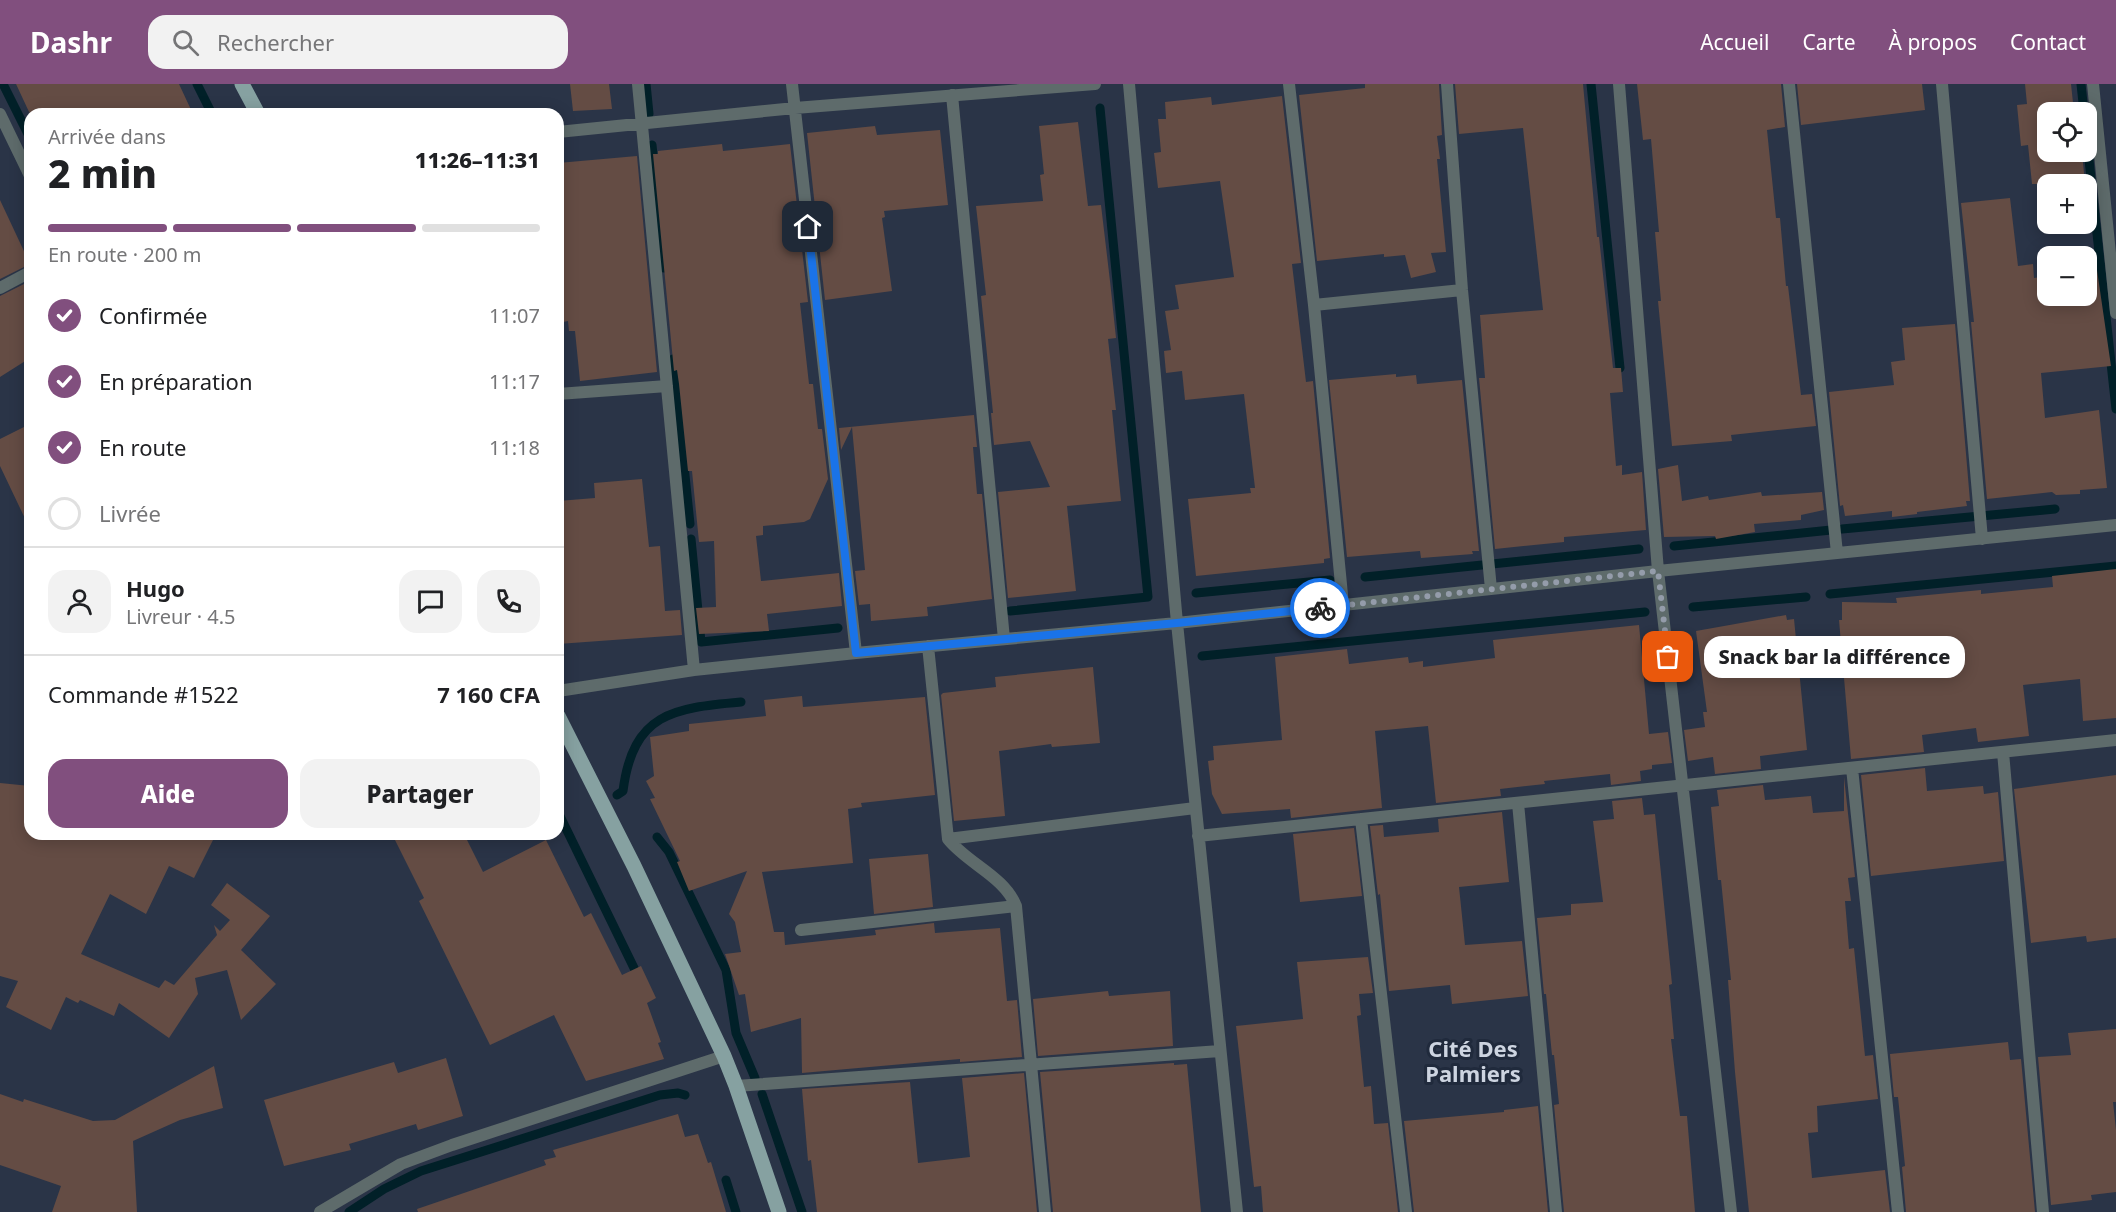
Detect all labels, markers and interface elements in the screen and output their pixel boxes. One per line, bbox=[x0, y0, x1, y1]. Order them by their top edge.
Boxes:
search box bbox=[148, 15, 568, 69]
text: Dashr bbox=[30, 23, 112, 61]
icon: search bbox=[169, 26, 202, 59]
text: Rechercher bbox=[217, 27, 334, 57]
text: Accueil bbox=[1700, 28, 1769, 56]
text: Carte bbox=[1802, 28, 1856, 56]
text: À propos bbox=[1889, 28, 1977, 56]
text: Contact bbox=[2010, 28, 2086, 56]
map controls bbox=[2037, 102, 2097, 306]
button: locate bbox=[2037, 102, 2097, 162]
text: Arrivée dans bbox=[48, 123, 166, 150]
text: 11:26–11:31 bbox=[415, 144, 540, 174]
text: 2 min bbox=[48, 146, 157, 199]
button: + bbox=[2037, 174, 2097, 234]
pin bbox=[782, 201, 833, 252]
icon: home bbox=[791, 210, 824, 243]
text: En route · 200 m bbox=[48, 241, 201, 268]
button: − bbox=[2037, 246, 2097, 306]
icon: check bbox=[48, 299, 81, 332]
text: Confirmée bbox=[99, 300, 208, 330]
text: 11:07 bbox=[489, 302, 540, 329]
icon: check bbox=[48, 365, 81, 398]
text: En préparation bbox=[99, 366, 253, 396]
text: 11:17 bbox=[489, 368, 540, 395]
icon: check bbox=[48, 431, 81, 464]
text: En route bbox=[99, 432, 186, 462]
text: 11:18 bbox=[489, 434, 540, 461]
text: Livrée bbox=[99, 498, 161, 528]
button: person bbox=[48, 570, 111, 633]
button: chat bbox=[399, 570, 462, 633]
button: phone bbox=[477, 570, 540, 633]
text: Hugo bbox=[126, 573, 185, 603]
courier bbox=[1290, 578, 1350, 638]
icon: bike bbox=[1304, 592, 1337, 625]
text: Livreur · 4.5 bbox=[126, 603, 236, 630]
pin bbox=[1642, 631, 1693, 682]
callout: Snack bar la différence bbox=[1704, 636, 1965, 678]
icon: bag bbox=[1651, 640, 1684, 673]
text: Snack bar la différence bbox=[1719, 643, 1950, 670]
text: Commande #1522 bbox=[48, 679, 239, 709]
text: 7 160 CFA bbox=[437, 679, 540, 709]
button: Aide bbox=[48, 759, 288, 828]
button: Partager bbox=[300, 759, 540, 828]
district label: Cité Des Palmiers bbox=[1425, 1033, 1521, 1088]

